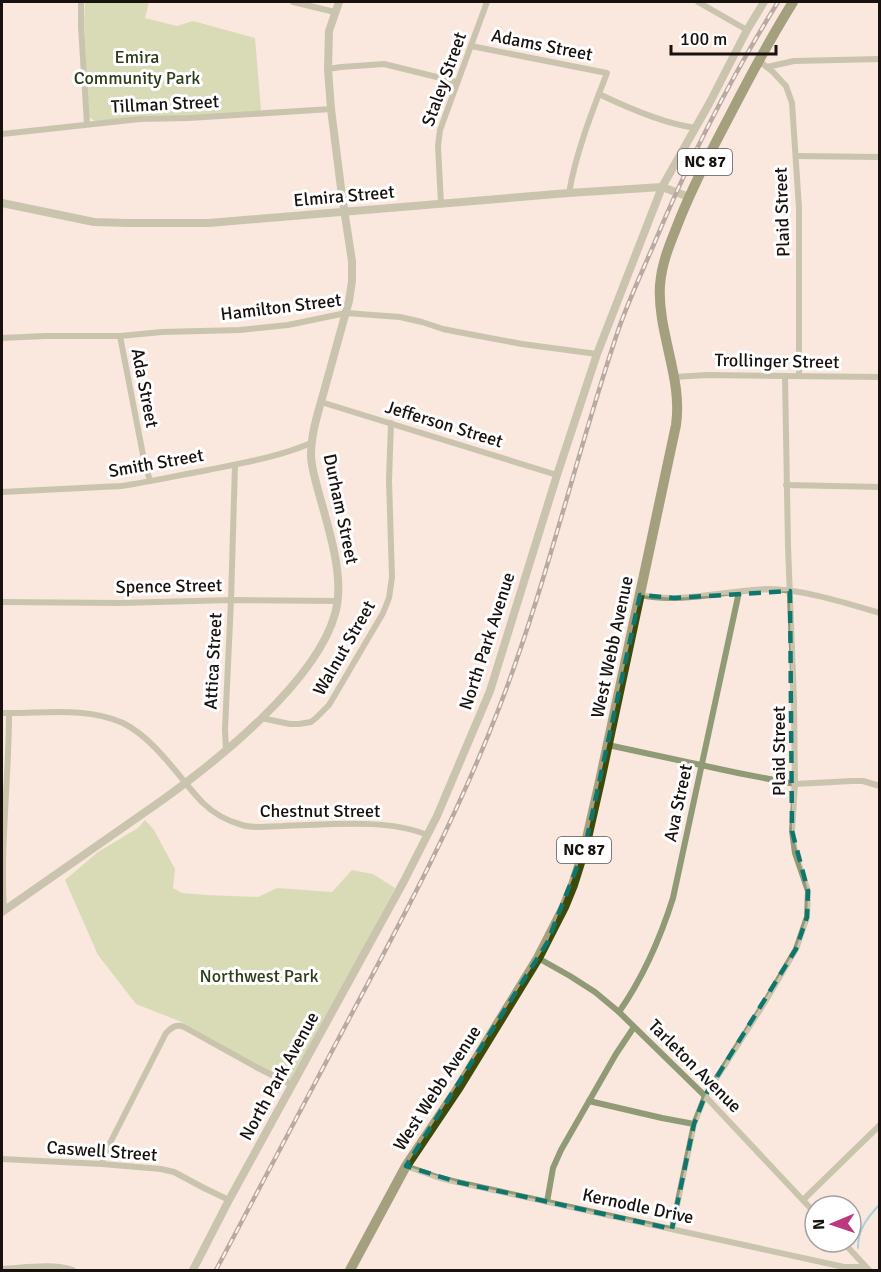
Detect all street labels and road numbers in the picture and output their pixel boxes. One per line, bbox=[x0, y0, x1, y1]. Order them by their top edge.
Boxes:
street label: Adams Street bbox=[490, 24, 594, 66]
street label: Staley Street bbox=[417, 29, 471, 129]
street label: Tillman Street bbox=[110, 90, 220, 118]
road number: NC 87 bbox=[678, 149, 732, 175]
street label: Plaid Street bbox=[769, 167, 795, 257]
street label: Elmira Street bbox=[293, 181, 395, 211]
street label: Hamilton Street bbox=[219, 289, 343, 325]
street label: Ada Street bbox=[127, 346, 163, 430]
street label: Trollinger Street bbox=[715, 349, 839, 373]
street label: Jefferson Street bbox=[382, 396, 506, 452]
street label: Smith Street bbox=[107, 444, 205, 482]
street label: Durham Street bbox=[319, 452, 363, 566]
street label: North Park Avenue bbox=[454, 569, 520, 713]
street label: Spence Street bbox=[116, 574, 222, 598]
street label: West Webb Avenue bbox=[586, 574, 638, 720]
street label: Walnut Street bbox=[308, 597, 380, 699]
street label: Attica Street bbox=[199, 612, 227, 710]
street label: Plaid Street bbox=[768, 706, 790, 796]
street label: Ava Street bbox=[659, 762, 697, 844]
street label: Chestnut Street bbox=[260, 800, 380, 822]
road number: NC 87 bbox=[557, 837, 611, 863]
street label: North Park Avenue bbox=[235, 1008, 323, 1144]
street label: Tarleton Avenue bbox=[644, 1015, 746, 1117]
street label: West Webb Avenue bbox=[388, 1021, 486, 1155]
street label: Caswell Street bbox=[46, 1136, 158, 1166]
street label: Kernodle Drive bbox=[580, 1183, 696, 1229]

